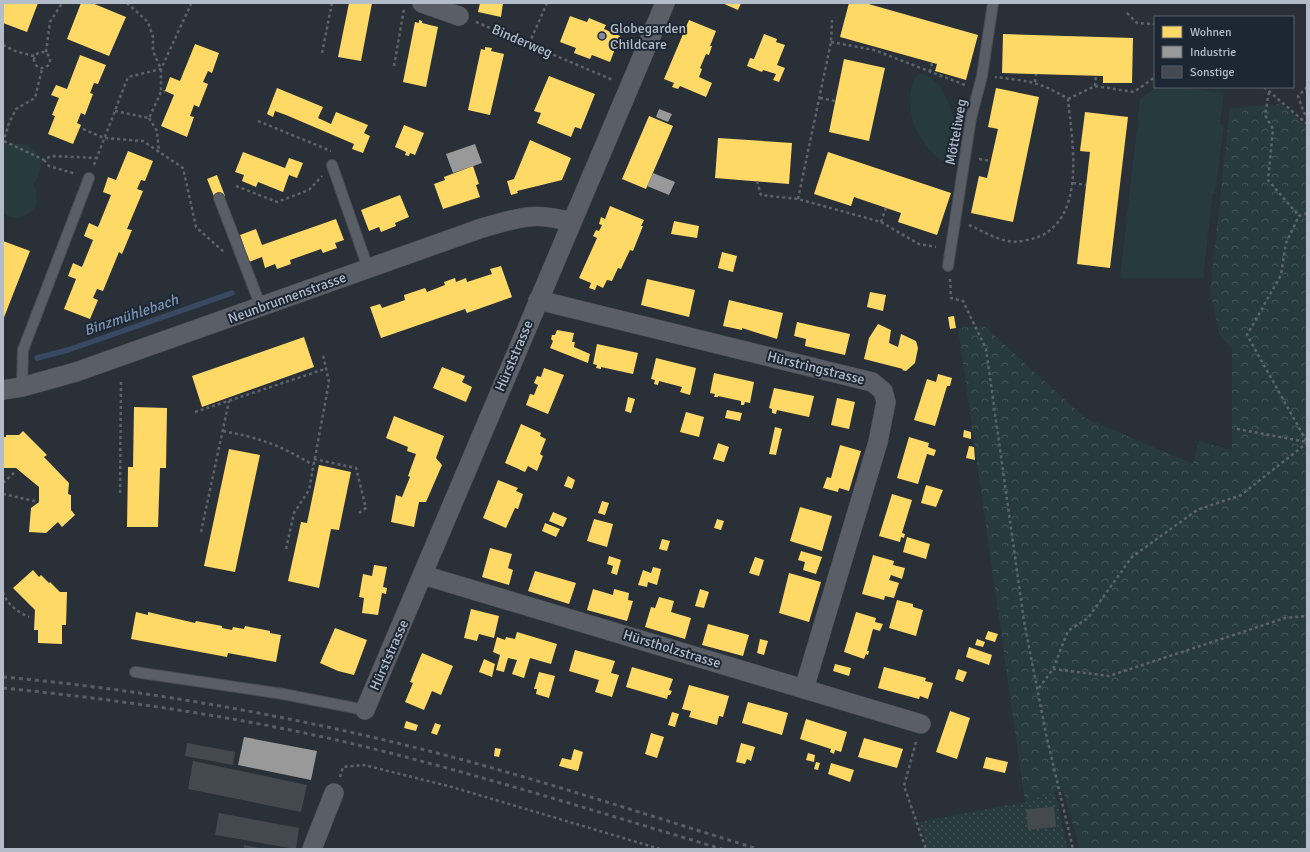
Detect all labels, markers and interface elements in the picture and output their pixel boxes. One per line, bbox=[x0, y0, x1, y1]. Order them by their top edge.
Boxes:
legend bbox=[1154, 16, 1294, 88]
place label: Globegarden Childcare bbox=[610, 20, 686, 53]
street label: Binderweg bbox=[489, 21, 555, 61]
text: Wohnen bbox=[1190, 25, 1232, 40]
marker: Globegarden Childcare bbox=[597, 31, 607, 41]
text: Industrie bbox=[1190, 45, 1236, 60]
text: Sonstige bbox=[1190, 65, 1235, 80]
street label: Mötteliweg bbox=[942, 97, 970, 167]
street label: Neunbrunnenstrasse bbox=[226, 269, 348, 327]
water label: Binzmühlebach bbox=[81, 290, 181, 340]
street label: Hürststrasse bbox=[491, 318, 537, 394]
street label: Hürstringstrasse bbox=[765, 348, 867, 388]
street label: Hürststrasse bbox=[366, 617, 412, 693]
street label: Hürstholzstrasse bbox=[621, 626, 723, 672]

